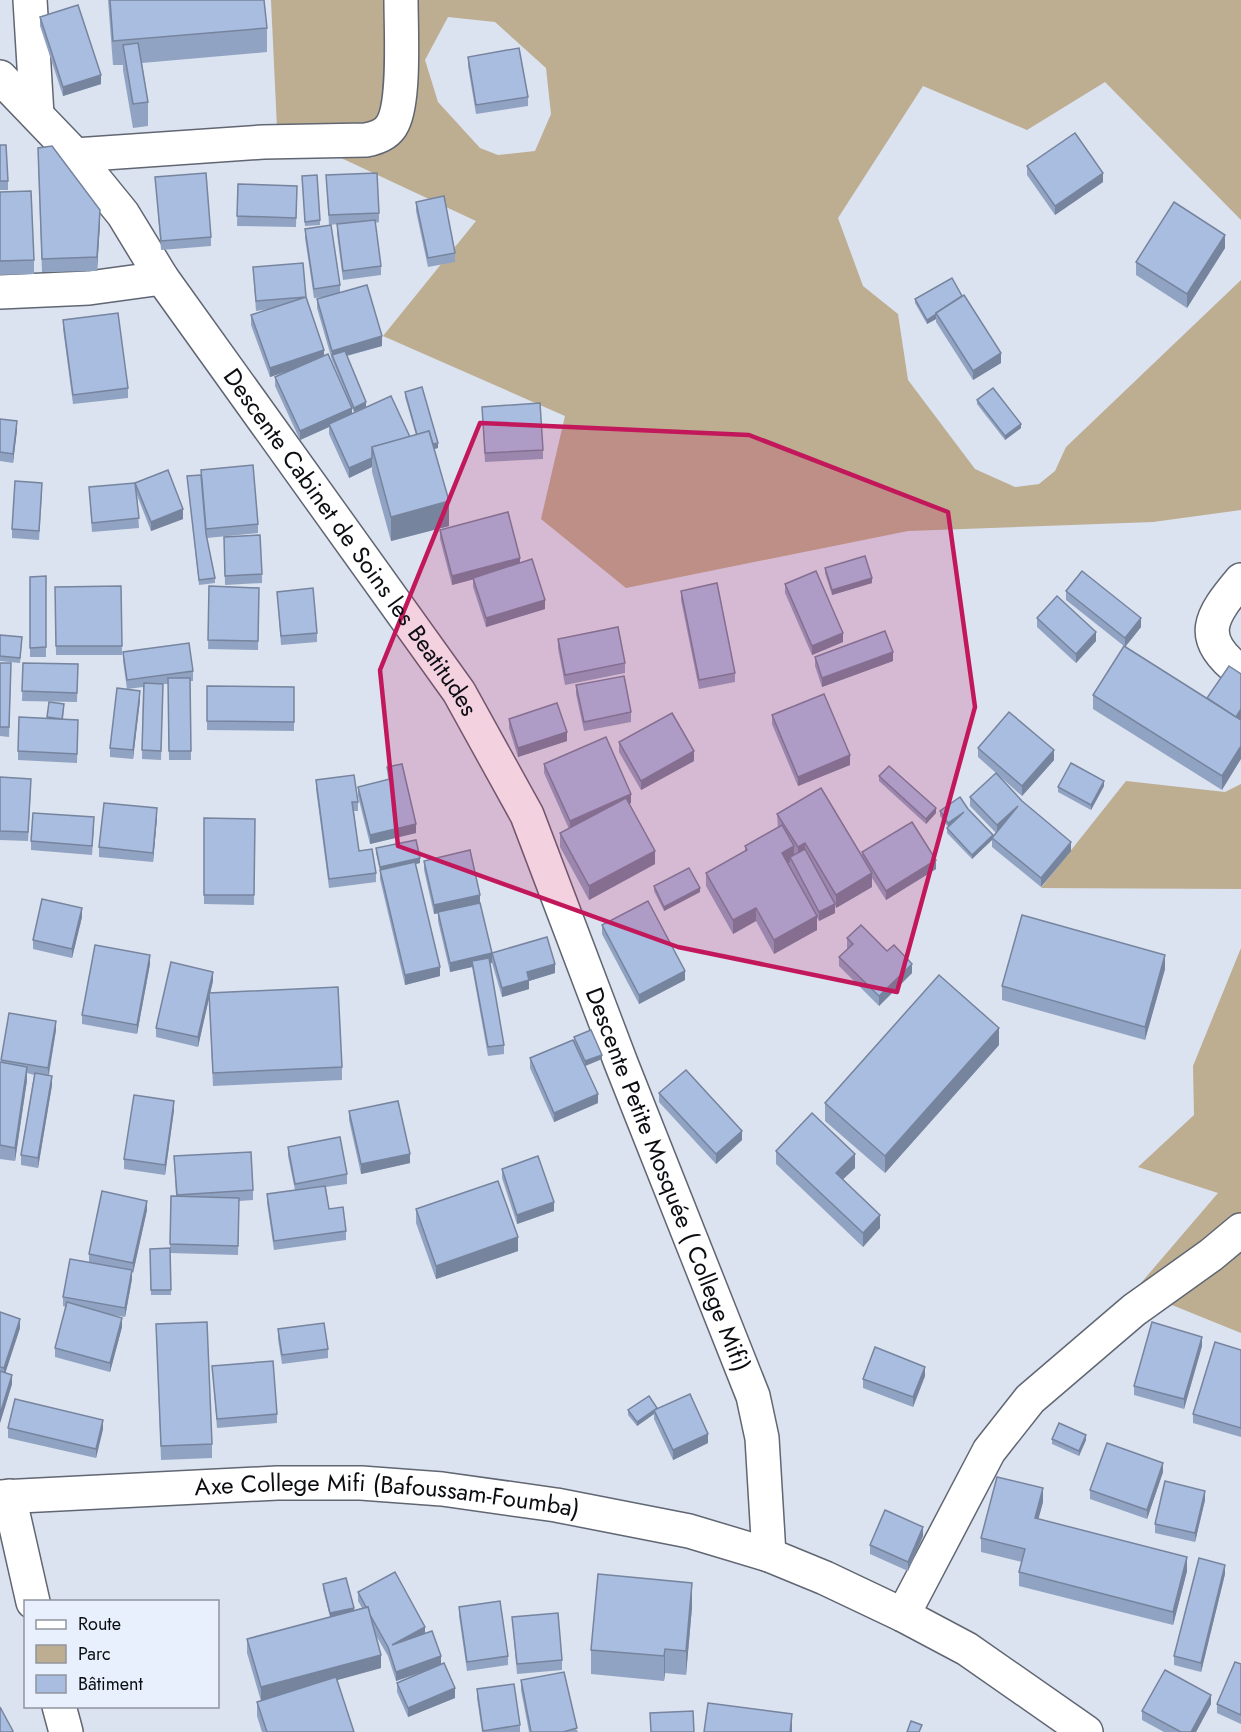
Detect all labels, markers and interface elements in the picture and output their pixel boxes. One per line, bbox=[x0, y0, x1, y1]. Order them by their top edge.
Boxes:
street label: Descente Cabinet de Soins les Beatitudes bbox=[215, 361, 487, 722]
street label: Descente Petite Mosquée ( College Mifi) bbox=[577, 982, 760, 1377]
street label: Axe College Mifi (Bafoussam-Foumba) bbox=[193, 1465, 583, 1526]
legend bbox=[24, 1600, 219, 1708]
text: Route bbox=[78, 1611, 121, 1637]
text: Parc bbox=[78, 1641, 111, 1667]
text: Bâtiment bbox=[78, 1671, 144, 1697]

